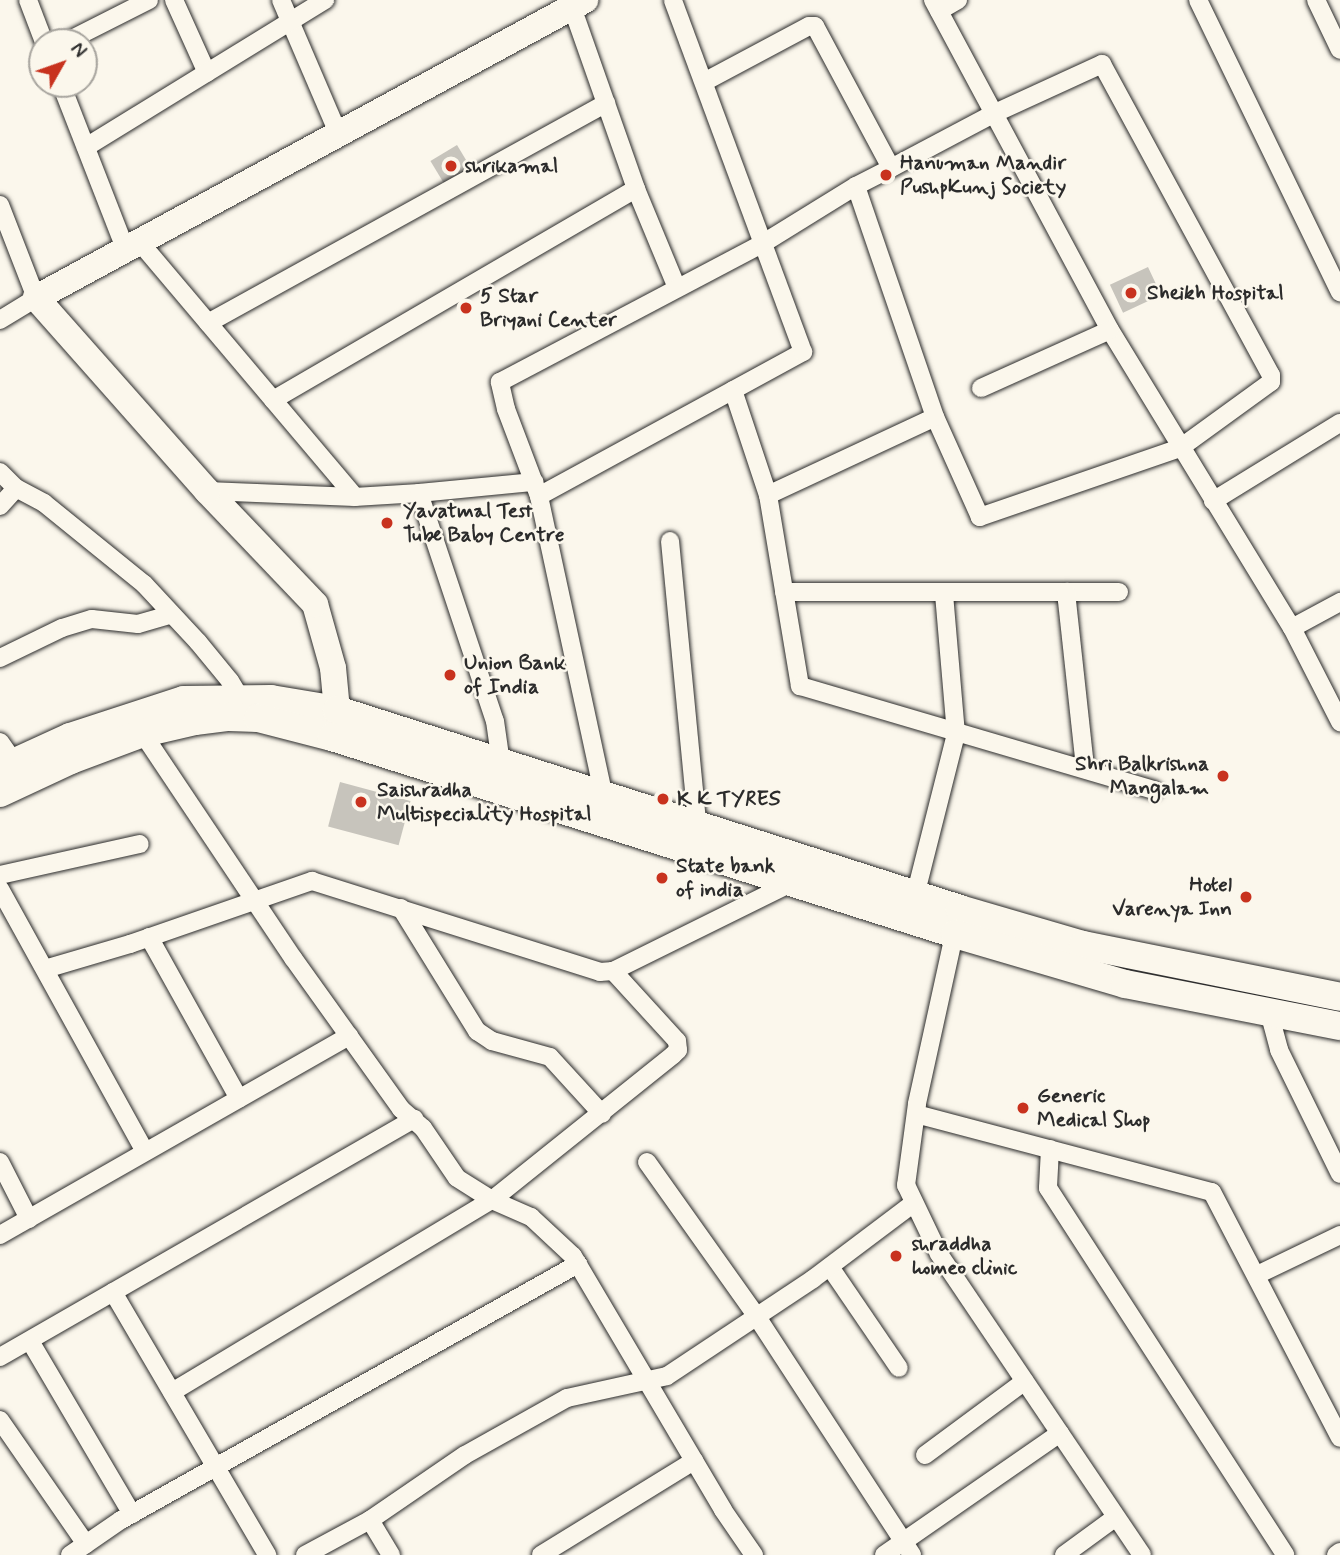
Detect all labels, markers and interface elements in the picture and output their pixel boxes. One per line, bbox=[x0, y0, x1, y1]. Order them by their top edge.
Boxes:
north arrow bbox=[28, 28, 98, 98]
text: N bbox=[64, 38, 92, 63]
place label: Hanuman Mandir PushpKunj Society bbox=[900, 150, 1065, 200]
place label: shrikamal bbox=[465, 153, 558, 179]
marker: shrikamal bbox=[443, 158, 459, 174]
marker: Hanuman Mandir PushpKunj Society bbox=[878, 167, 894, 183]
place label: Sheikh Hospital bbox=[1147, 280, 1286, 306]
place label: 5 Star Briyani Center bbox=[480, 283, 613, 333]
marker: Sheikh Hospital bbox=[1121, 283, 1141, 303]
marker: 5 Star Briyani Center bbox=[458, 300, 474, 316]
place label: Yavatmal Test Tube Baby Centre bbox=[403, 498, 564, 548]
marker: Yavatmal Test Tube Baby Centre bbox=[377, 513, 397, 533]
place label: Union Bank of India bbox=[464, 650, 565, 700]
marker: Union Bank of India bbox=[442, 667, 458, 683]
place label: Shri Balkrishna Mangalam bbox=[1075, 751, 1209, 801]
marker: Shri Balkrishna Mangalam bbox=[1215, 768, 1231, 784]
place label: Saishradha Multispeciality Hospital bbox=[377, 777, 594, 827]
place label: K K TYRES bbox=[677, 786, 779, 812]
marker: K K TYRES bbox=[655, 791, 671, 807]
marker: Saishradha Multispeciality Hospital bbox=[351, 792, 371, 812]
place label: State bank of india bbox=[676, 853, 773, 903]
marker: State bank of india bbox=[654, 870, 670, 886]
place label: Hotel Varenya Inn bbox=[1112, 872, 1232, 922]
marker: Hotel Varenya Inn bbox=[1238, 889, 1254, 905]
place label: Generic Medical Shop bbox=[1037, 1083, 1151, 1133]
marker: Generic Medical Shop bbox=[1015, 1100, 1031, 1116]
place label: shraddha homeo clinic bbox=[912, 1231, 1018, 1281]
marker: shraddha homeo clinic bbox=[886, 1246, 906, 1266]

